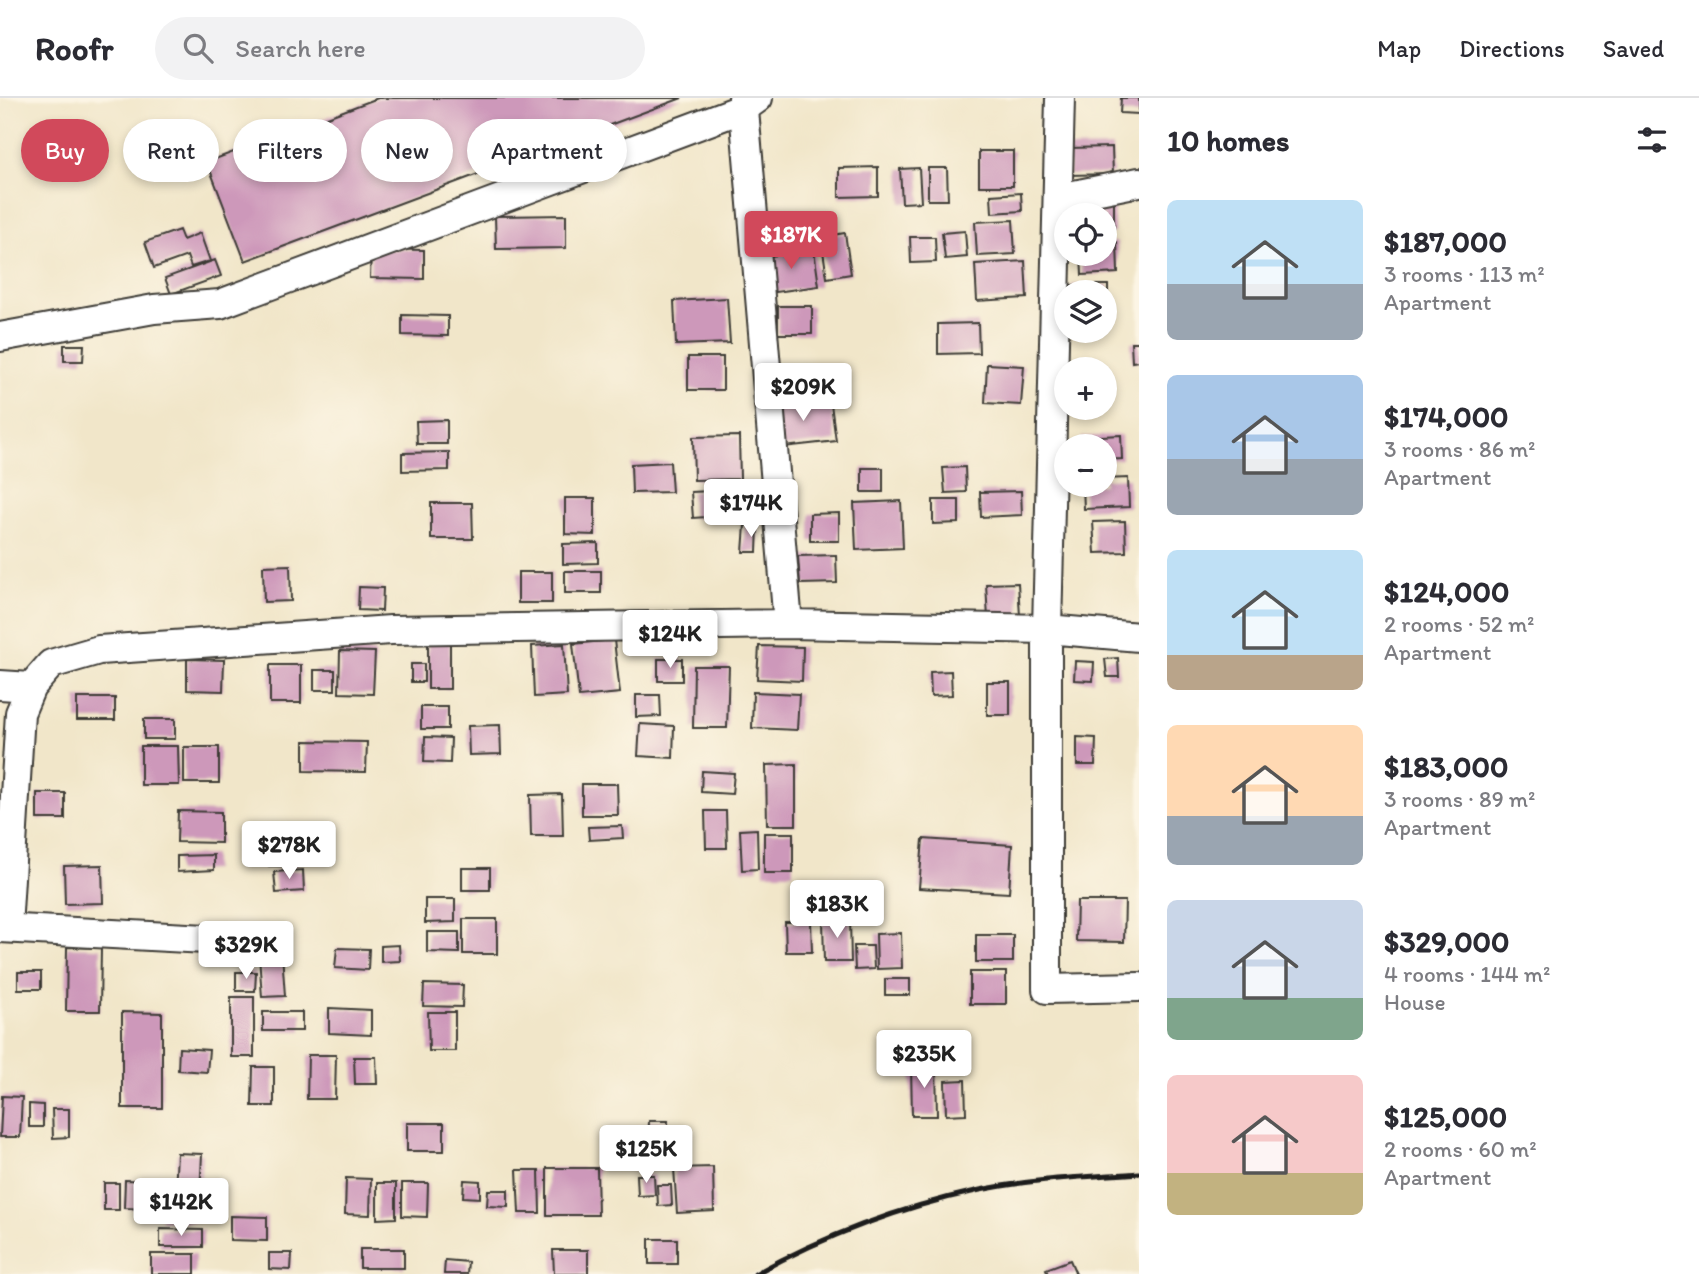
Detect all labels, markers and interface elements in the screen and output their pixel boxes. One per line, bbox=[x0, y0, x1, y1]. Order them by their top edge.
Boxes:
search box bbox=[155, 17, 645, 80]
text: Roofr bbox=[35, 29, 113, 68]
icon: search bbox=[179, 29, 217, 67]
text: Search here bbox=[235, 32, 366, 64]
text: Map bbox=[1377, 34, 1421, 63]
text: Directions bbox=[1459, 34, 1565, 63]
text: Saved bbox=[1603, 34, 1664, 63]
chip: Buy bbox=[21, 119, 109, 182]
chip: Rent bbox=[123, 119, 219, 182]
chip: Filters bbox=[233, 119, 347, 182]
chip: New bbox=[361, 119, 453, 182]
chip: Apartment bbox=[467, 119, 627, 182]
icon: filters bbox=[1633, 121, 1671, 159]
text: 10 homes bbox=[1167, 122, 1290, 159]
map controls bbox=[1054, 203, 1117, 497]
button: locate bbox=[1054, 203, 1117, 266]
pin: $187K bbox=[742, 212, 840, 271]
text: $187K bbox=[760, 220, 822, 248]
text: $187,000 bbox=[1384, 223, 1507, 260]
icon: home bbox=[1223, 228, 1307, 312]
text: 3 rooms · 113 m² bbox=[1384, 260, 1545, 288]
button: layers bbox=[1054, 280, 1117, 343]
text: Apartment bbox=[1384, 288, 1491, 316]
button: + bbox=[1054, 357, 1117, 420]
pin: $209K bbox=[754, 364, 852, 423]
text: $209K bbox=[771, 372, 835, 400]
text: $174,000 bbox=[1384, 398, 1509, 435]
icon: home bbox=[1223, 403, 1307, 487]
button: − bbox=[1054, 434, 1117, 497]
text: 3 rooms · 86 m² bbox=[1384, 435, 1536, 463]
text: Apartment bbox=[1384, 463, 1491, 491]
pin: $174K bbox=[702, 480, 800, 539]
text: $174K bbox=[720, 488, 782, 516]
text: $124,000 bbox=[1384, 573, 1510, 610]
icon: home bbox=[1223, 578, 1307, 662]
pin: $124K bbox=[621, 610, 719, 670]
text: 2 rooms · 52 m² bbox=[1384, 610, 1534, 638]
text: $124K bbox=[639, 619, 701, 647]
text: Apartment bbox=[1384, 638, 1491, 666]
text: $183,000 bbox=[1384, 748, 1508, 785]
icon: home bbox=[1223, 753, 1307, 837]
text: 3 rooms · 89 m² bbox=[1384, 785, 1535, 813]
text: Apartment bbox=[1384, 813, 1491, 841]
pin: $278K bbox=[240, 822, 338, 881]
text: $278K bbox=[258, 830, 320, 858]
pin: $183K bbox=[788, 880, 886, 940]
text: $183K bbox=[806, 889, 868, 917]
pin: $329K bbox=[197, 922, 295, 981]
text: $329,000 bbox=[1384, 923, 1510, 960]
icon: home bbox=[1223, 928, 1307, 1012]
text: $329K bbox=[214, 930, 278, 958]
text: 4 rooms · 144 m² bbox=[1384, 960, 1550, 988]
text: House bbox=[1384, 988, 1446, 1016]
pin: $235K bbox=[875, 1030, 973, 1090]
text: $235K bbox=[892, 1039, 956, 1067]
text: $125,000 bbox=[1384, 1098, 1507, 1135]
icon: home bbox=[1223, 1103, 1307, 1187]
pin: $125K bbox=[597, 1126, 695, 1185]
text: $125K bbox=[615, 1134, 677, 1162]
text: 2 rooms · 60 m² bbox=[1384, 1135, 1537, 1163]
text: Apartment bbox=[1384, 1163, 1491, 1191]
pin: $142K bbox=[132, 1178, 230, 1238]
text: $142K bbox=[150, 1187, 212, 1215]

